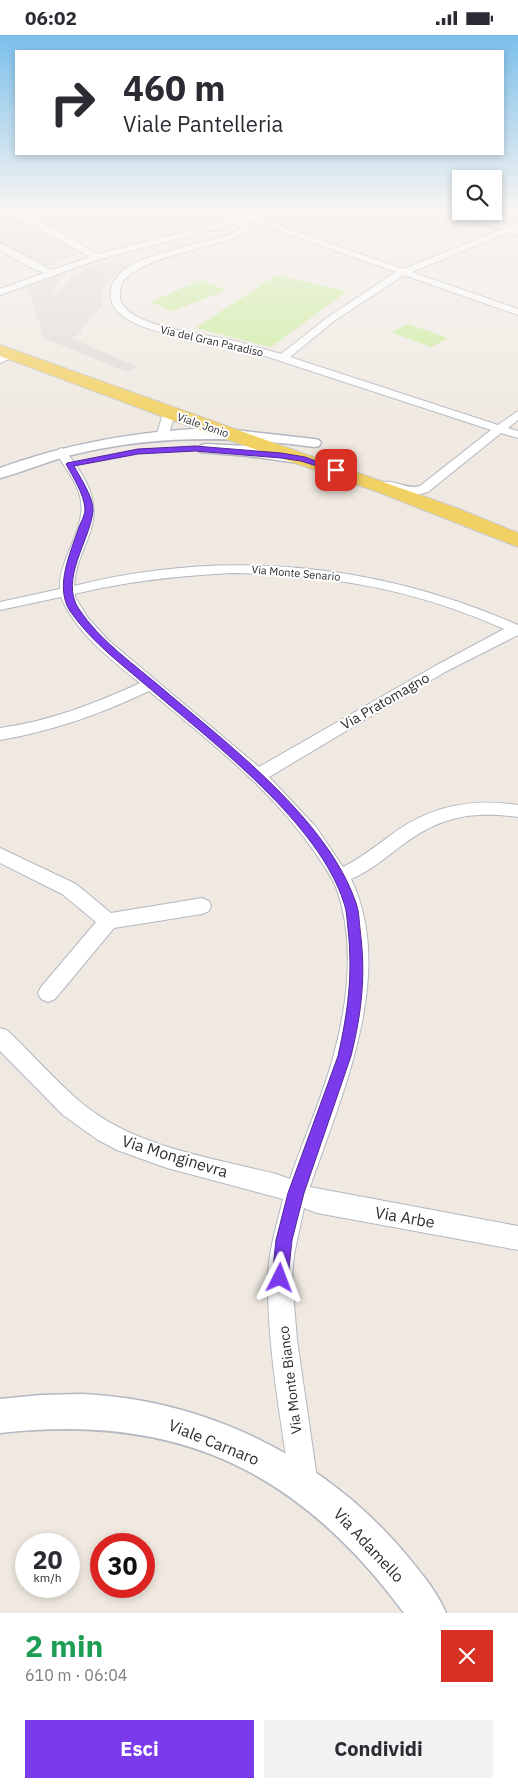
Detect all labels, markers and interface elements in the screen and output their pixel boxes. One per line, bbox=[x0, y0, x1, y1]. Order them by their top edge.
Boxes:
text: 06:02 bbox=[25, 6, 77, 30]
text: 460 m bbox=[123, 65, 226, 111]
icon: right bbox=[40, 70, 105, 135]
text: Viale Pantelleria bbox=[123, 109, 283, 138]
map controls bbox=[452, 170, 502, 220]
button: search bbox=[452, 170, 502, 220]
street label: Via del Gran Paradiso bbox=[159, 322, 265, 360]
street label: Viale Jonio bbox=[175, 410, 231, 440]
pin bbox=[315, 449, 357, 491]
icon: arrive bbox=[322, 456, 350, 484]
street label: Via Monte Senario bbox=[251, 562, 341, 584]
street label: Via Pratomagno bbox=[338, 668, 433, 734]
street label: Via Monginevra bbox=[120, 1130, 231, 1182]
street label: Via Arbe bbox=[374, 1202, 437, 1232]
position arrow bbox=[253, 1251, 305, 1303]
street label: Via Monte Bianco bbox=[274, 1325, 306, 1435]
street label: Viale Carnaro bbox=[166, 1415, 262, 1469]
street label: Via Adamello bbox=[329, 1504, 409, 1586]
speed limit sign: 30 bbox=[90, 1533, 155, 1598]
text: 20 bbox=[32, 1543, 63, 1576]
text: km/h bbox=[33, 1570, 62, 1585]
text: 2 min bbox=[25, 1626, 103, 1665]
button: close bbox=[441, 1630, 493, 1682]
text: 610 m · 06:04 bbox=[25, 1665, 127, 1685]
button: Esci bbox=[25, 1720, 254, 1778]
button: Condividi bbox=[264, 1720, 493, 1778]

